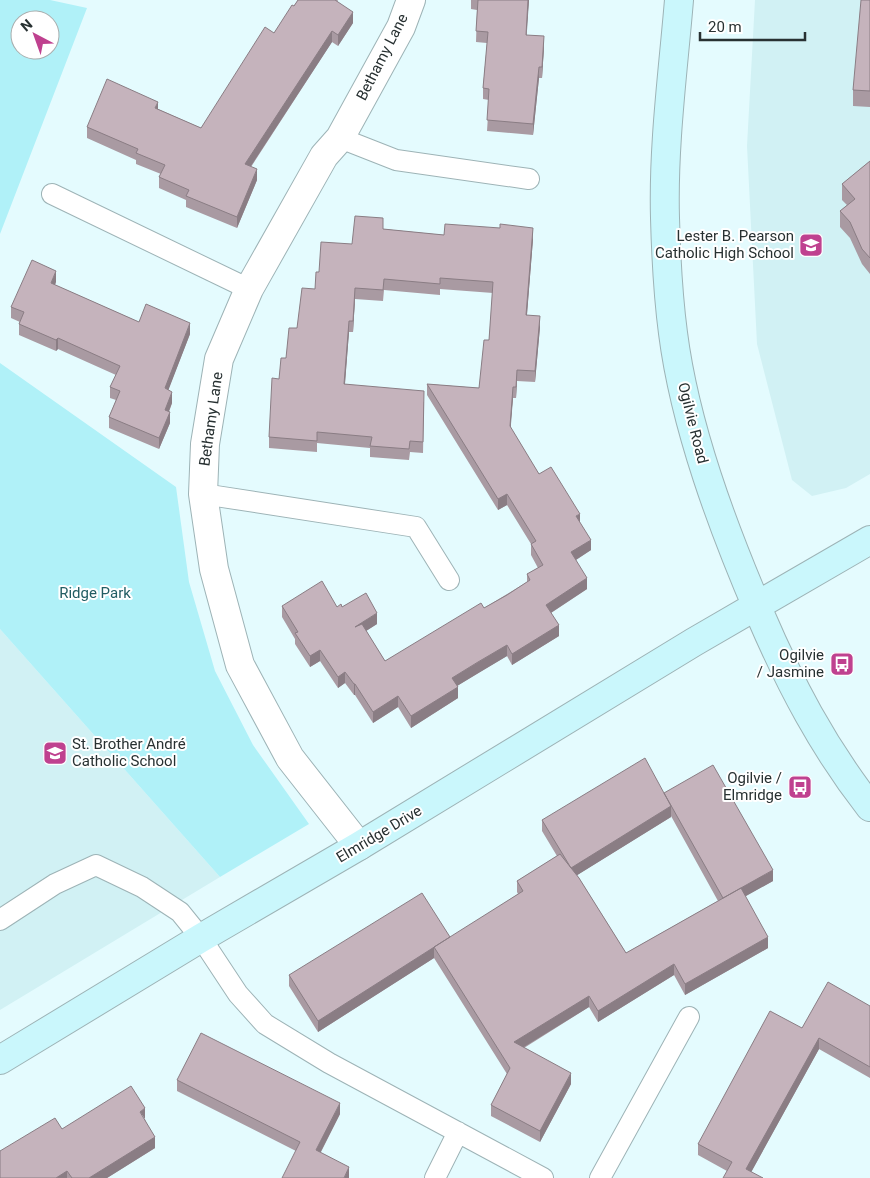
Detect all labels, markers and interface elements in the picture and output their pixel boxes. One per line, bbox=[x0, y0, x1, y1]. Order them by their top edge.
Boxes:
north arrow bbox=[10, 10, 60, 60]
scale bar bbox=[700, 10, 805, 42]
street label: Bethamy Lane bbox=[352, 11, 412, 103]
text: N bbox=[17, 16, 35, 34]
text: 20 m bbox=[708, 18, 742, 36]
place label: Lester B. Pearson Catholic High School bbox=[655, 227, 794, 262]
school or university icon: Lester B. Pearson Catholic High School bbox=[798, 232, 824, 258]
street label: Bethamy Lane bbox=[195, 371, 227, 467]
street label: Ogilvie Road bbox=[674, 381, 712, 465]
park label: Ridge Park bbox=[59, 584, 131, 602]
place label: Ogilvie / Jasmine bbox=[757, 646, 824, 681]
bus stop icon: Ogilvie / Jasmine bbox=[829, 651, 855, 677]
place label: St. Brother André Catholic School bbox=[72, 735, 186, 770]
school or university icon: St. Brother André Catholic School bbox=[42, 740, 68, 766]
place label: Ogilvie / Elmridge bbox=[723, 769, 782, 804]
bus stop icon: Ogilvie / Elmridge bbox=[787, 774, 813, 800]
street label: Elmridge Drive bbox=[333, 801, 425, 867]

